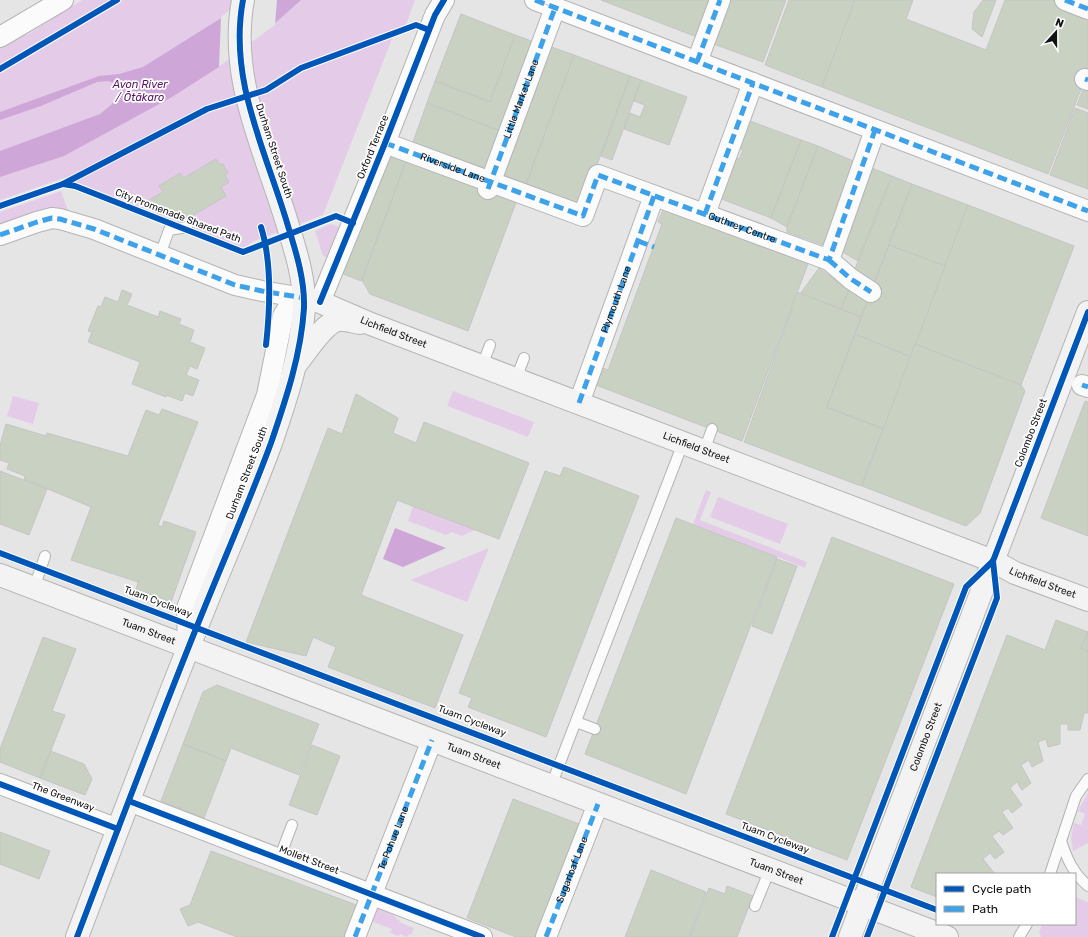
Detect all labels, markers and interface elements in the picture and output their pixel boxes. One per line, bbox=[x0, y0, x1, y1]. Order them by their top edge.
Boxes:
north arrow bbox=[1036, 12, 1076, 52]
text: N bbox=[1053, 16, 1066, 31]
street label: Little Market Lane bbox=[501, 57, 542, 140]
water label: Avon River / Ōtākaro bbox=[112, 78, 168, 104]
street label: Durham Street South bbox=[253, 102, 295, 200]
street label: Oxford Terrace bbox=[355, 113, 391, 181]
street label: Riverside Lane bbox=[419, 150, 487, 185]
street label: City Promenade Shared Path bbox=[113, 186, 243, 246]
street label: Guthrey Centre bbox=[706, 210, 778, 246]
street label: Plymouth Lane bbox=[599, 264, 634, 335]
street label: Lichfield Street bbox=[358, 314, 429, 351]
street label: Colombo Street bbox=[1012, 397, 1050, 469]
street label: Durham Street South bbox=[224, 425, 270, 521]
street label: Lichfield Street bbox=[661, 430, 731, 466]
street label: Lichfield Street bbox=[1007, 565, 1078, 601]
street label: Tuam Cycleway bbox=[122, 583, 194, 621]
street label: Tuam Street bbox=[120, 616, 177, 648]
street label: Colombo Street bbox=[908, 701, 945, 773]
street label: Tuam Cycleway bbox=[436, 702, 508, 740]
street label: Tuam Street bbox=[445, 740, 502, 772]
street label: The Greenway bbox=[30, 780, 97, 815]
street label: Te Pohue Lane bbox=[376, 804, 412, 872]
street label: Tuam Cycleway bbox=[739, 819, 811, 857]
street label: Sugarloaf Lane bbox=[554, 835, 591, 905]
street label: Mollett Street bbox=[277, 843, 341, 877]
street label: Tuam Street bbox=[748, 856, 805, 888]
legend bbox=[936, 873, 1076, 925]
text: Cycle path bbox=[972, 882, 1031, 896]
text: Path bbox=[972, 902, 998, 916]

